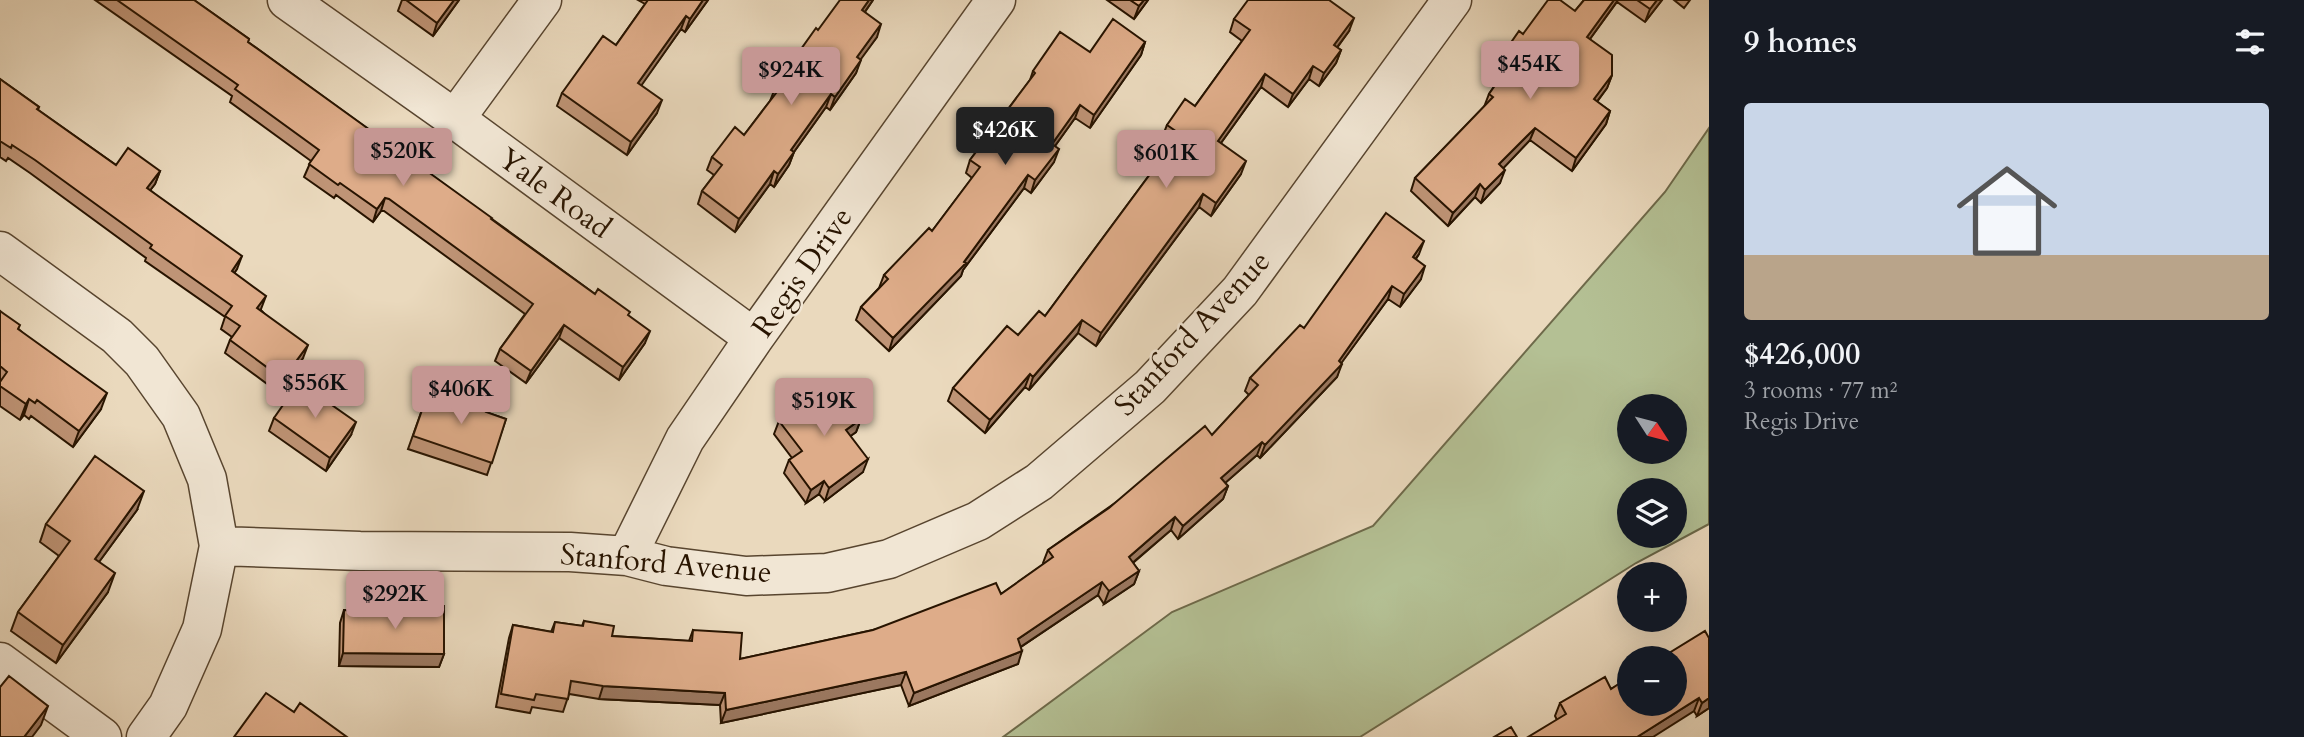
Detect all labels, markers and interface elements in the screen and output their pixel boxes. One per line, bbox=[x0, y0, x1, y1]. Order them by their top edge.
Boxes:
text: 9 homes bbox=[1744, 22, 1857, 63]
icon: filters bbox=[2231, 23, 2269, 61]
pin: $454K bbox=[1481, 42, 1579, 101]
pin: $924K bbox=[742, 48, 840, 107]
text: $454K bbox=[1497, 48, 1563, 79]
text: $924K bbox=[758, 54, 824, 85]
pin: $426K bbox=[956, 108, 1054, 167]
text: $426K bbox=[972, 114, 1038, 145]
pin: $520K bbox=[354, 128, 452, 188]
pin: $601K bbox=[1117, 130, 1215, 190]
text: $520K bbox=[370, 135, 436, 166]
text: $601K bbox=[1133, 137, 1199, 168]
street label: Yale Road bbox=[490, 138, 620, 248]
icon: home bbox=[1944, 148, 2070, 274]
street label: Regis Drive bbox=[743, 199, 862, 346]
street label: Stanford Avenue bbox=[1105, 242, 1280, 425]
text: $426,000 bbox=[1744, 334, 1860, 375]
pin: $556K bbox=[266, 360, 364, 420]
pin: $406K bbox=[412, 366, 510, 426]
text: $556K bbox=[282, 367, 348, 398]
text: $406K bbox=[428, 373, 494, 404]
text: 3 rooms · 77 m² bbox=[1744, 375, 1897, 406]
pin: $519K bbox=[775, 378, 873, 438]
text: $519K bbox=[791, 385, 857, 416]
north arrow bbox=[1617, 394, 1687, 464]
map controls bbox=[1617, 394, 1687, 716]
text: Regis Drive bbox=[1744, 406, 1859, 437]
button: layers bbox=[1617, 478, 1687, 548]
street label: Stanford Avenue bbox=[559, 534, 773, 593]
button: + bbox=[1617, 562, 1687, 632]
pin: $292K bbox=[346, 572, 444, 631]
text: $292K bbox=[362, 578, 428, 609]
button: − bbox=[1617, 646, 1687, 716]

